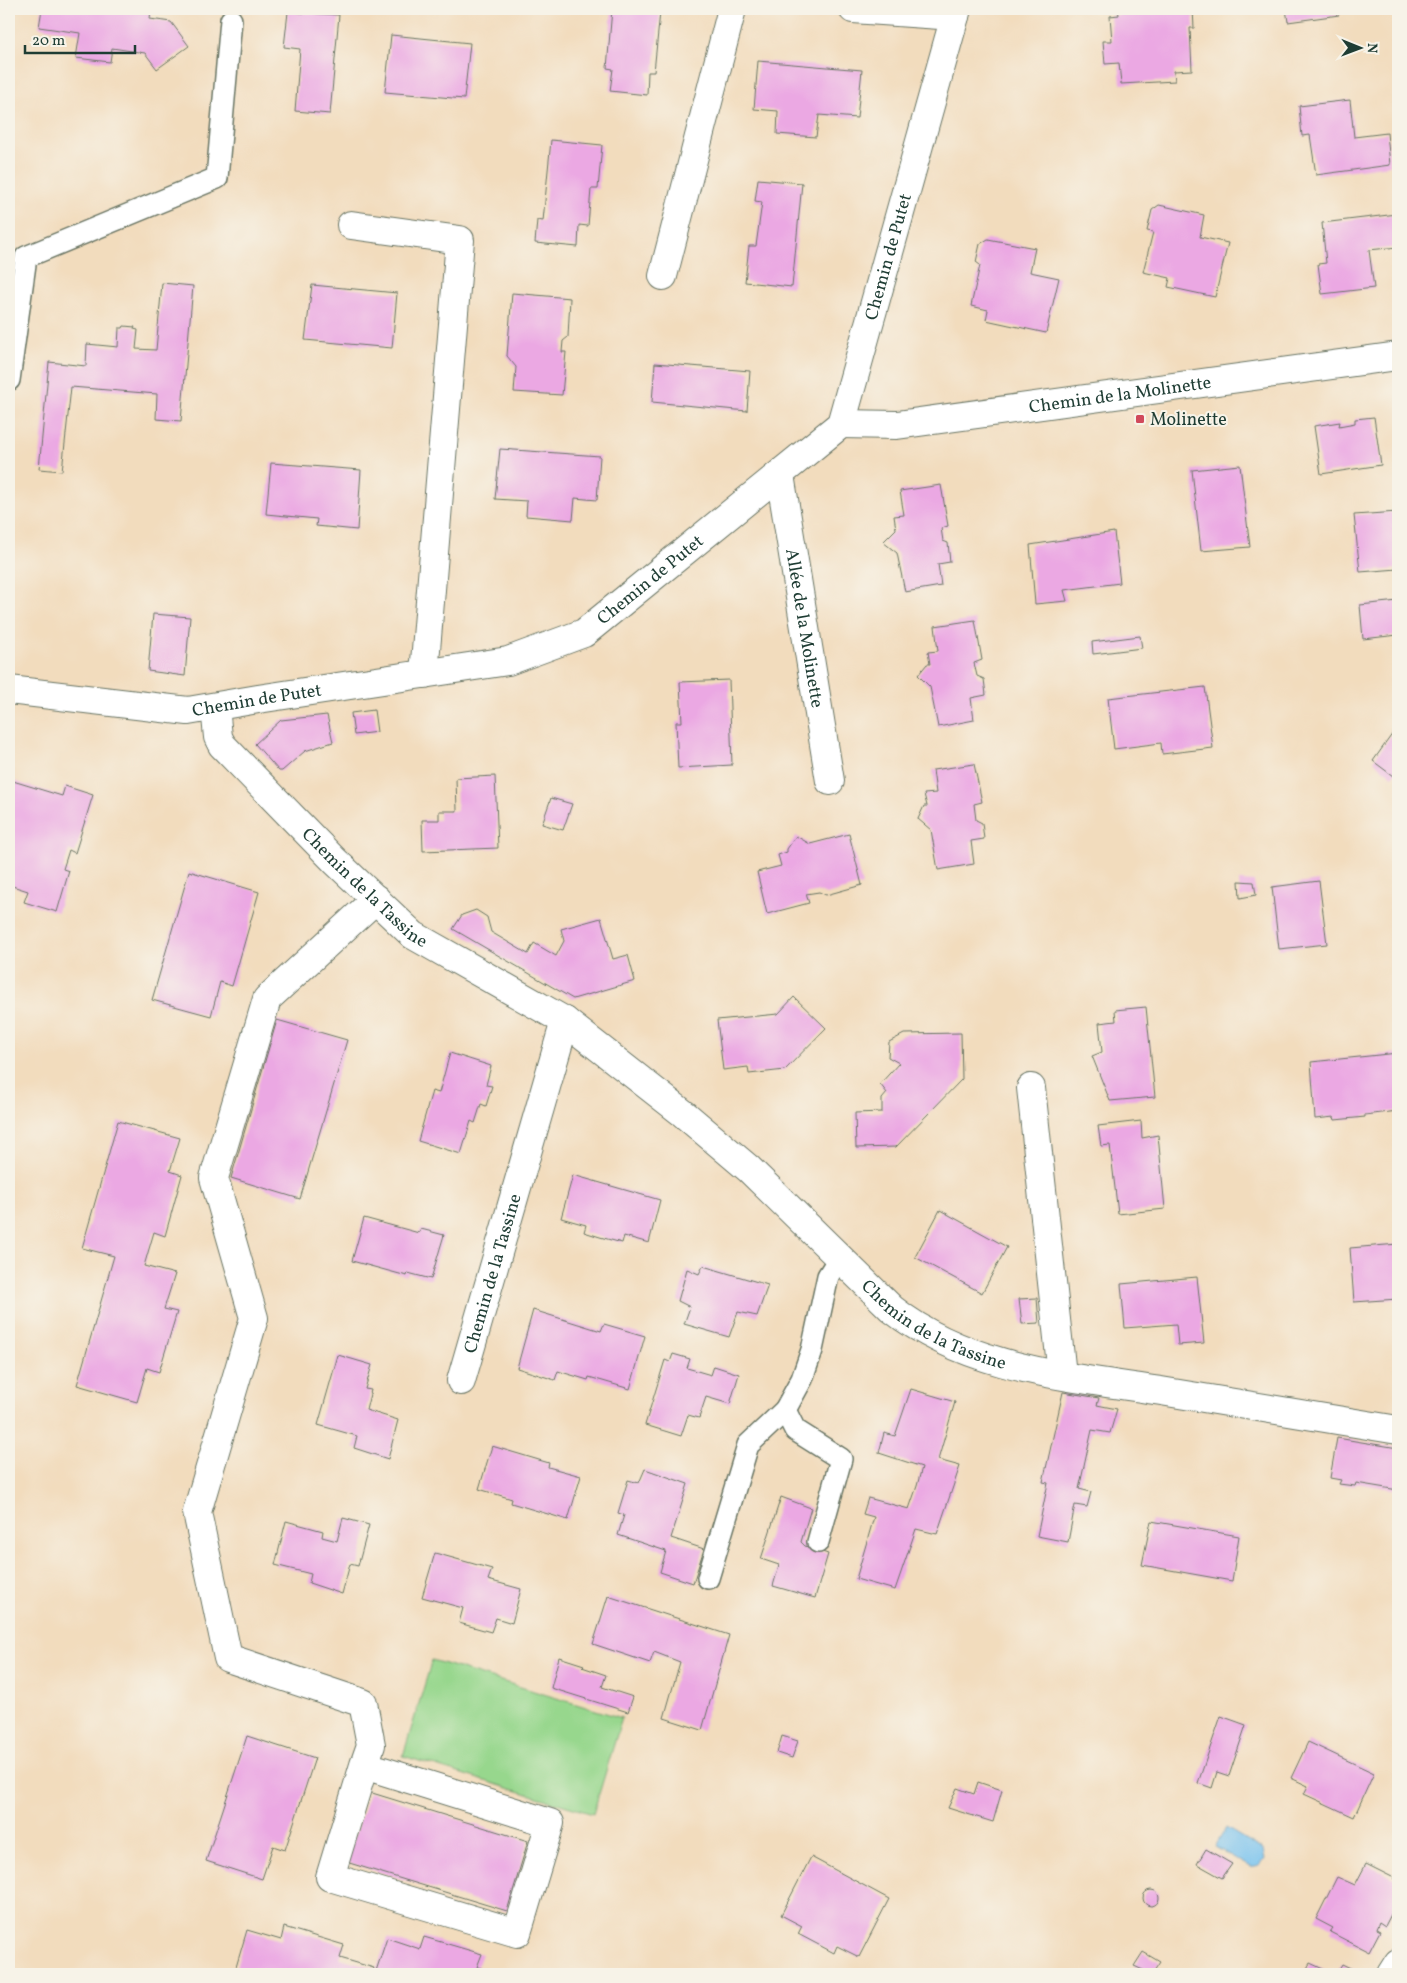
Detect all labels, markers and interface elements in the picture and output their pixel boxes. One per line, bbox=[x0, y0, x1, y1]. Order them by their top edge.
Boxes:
scale bar bbox=[25, 22, 135, 54]
north arrow bbox=[1334, 22, 1384, 72]
text: 20 m bbox=[32, 31, 65, 52]
text: N bbox=[1362, 43, 1381, 53]
street label: Chemin de Putet bbox=[860, 191, 919, 323]
street label: Chemin de la Molinette bbox=[1027, 371, 1213, 421]
place label: Molinette bbox=[1150, 408, 1227, 433]
marker: Molinette bbox=[1134, 413, 1146, 425]
street label: Chemin de Putet bbox=[592, 530, 709, 632]
street label: Allée de la Molinette bbox=[778, 547, 829, 710]
street label: Chemin de Putet bbox=[190, 678, 323, 724]
street label: Chemin de la Tassine bbox=[295, 823, 431, 955]
street label: Chemin de la Tassine bbox=[459, 1191, 528, 1357]
street label: Chemin de la Tassine bbox=[855, 1275, 1009, 1377]

